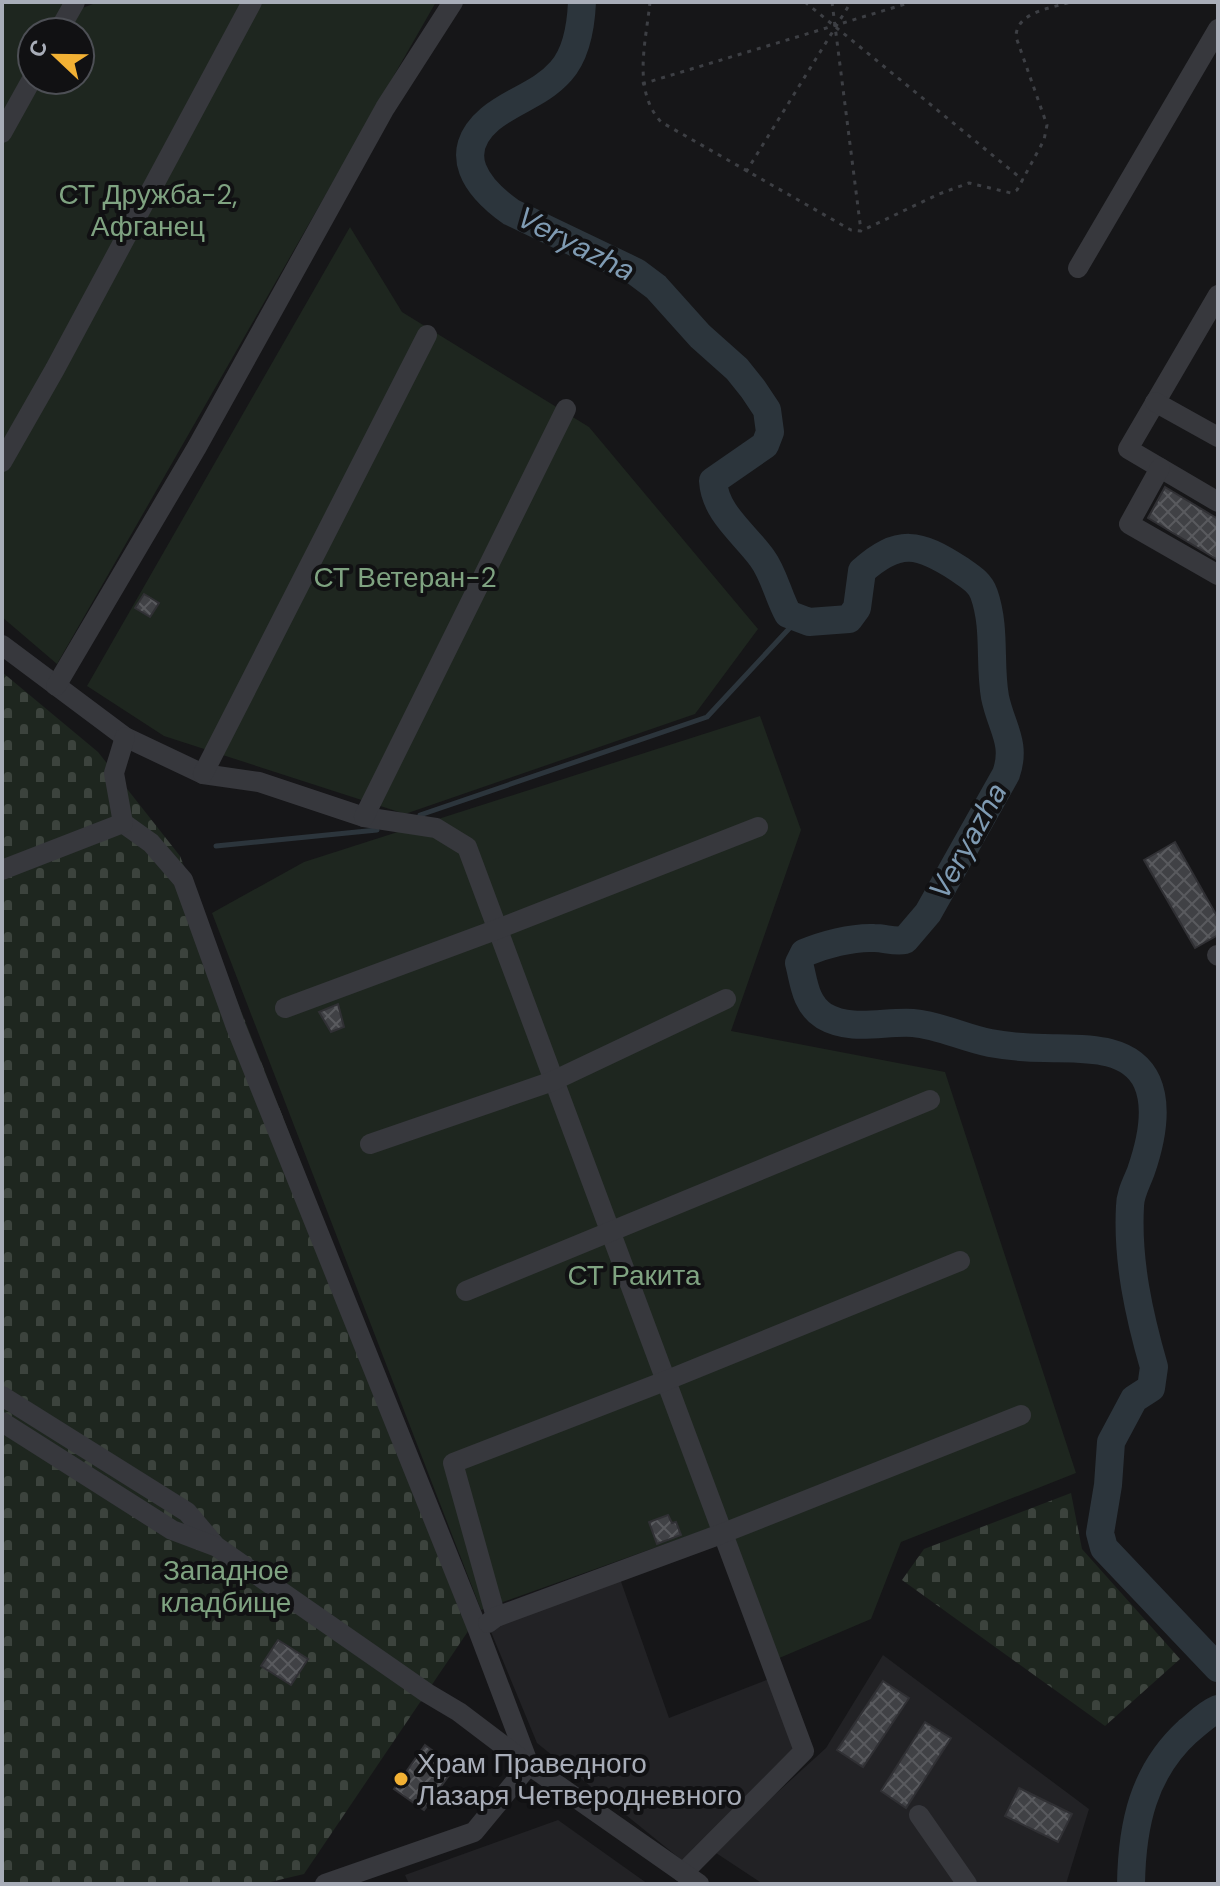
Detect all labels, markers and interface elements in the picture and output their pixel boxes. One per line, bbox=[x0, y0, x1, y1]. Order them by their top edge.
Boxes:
north arrow bbox=[16, 16, 96, 96]
text: С bbox=[21, 36, 54, 61]
park label: СТ Дружба-2, Афганец bbox=[59, 176, 237, 245]
water label: Veryazha bbox=[511, 197, 642, 290]
park label: СТ Ветеран-2 bbox=[313, 559, 497, 596]
water label: Veryazha bbox=[920, 776, 1016, 906]
park label: СТ Ракита bbox=[567, 1257, 701, 1294]
park label: Западное кладбище bbox=[161, 1552, 291, 1621]
place label: Храм Праведного Лазаря Четверодневного bbox=[417, 1745, 742, 1814]
marker: Храм Праведного Лазаря Четверодневного bbox=[392, 1770, 410, 1788]

